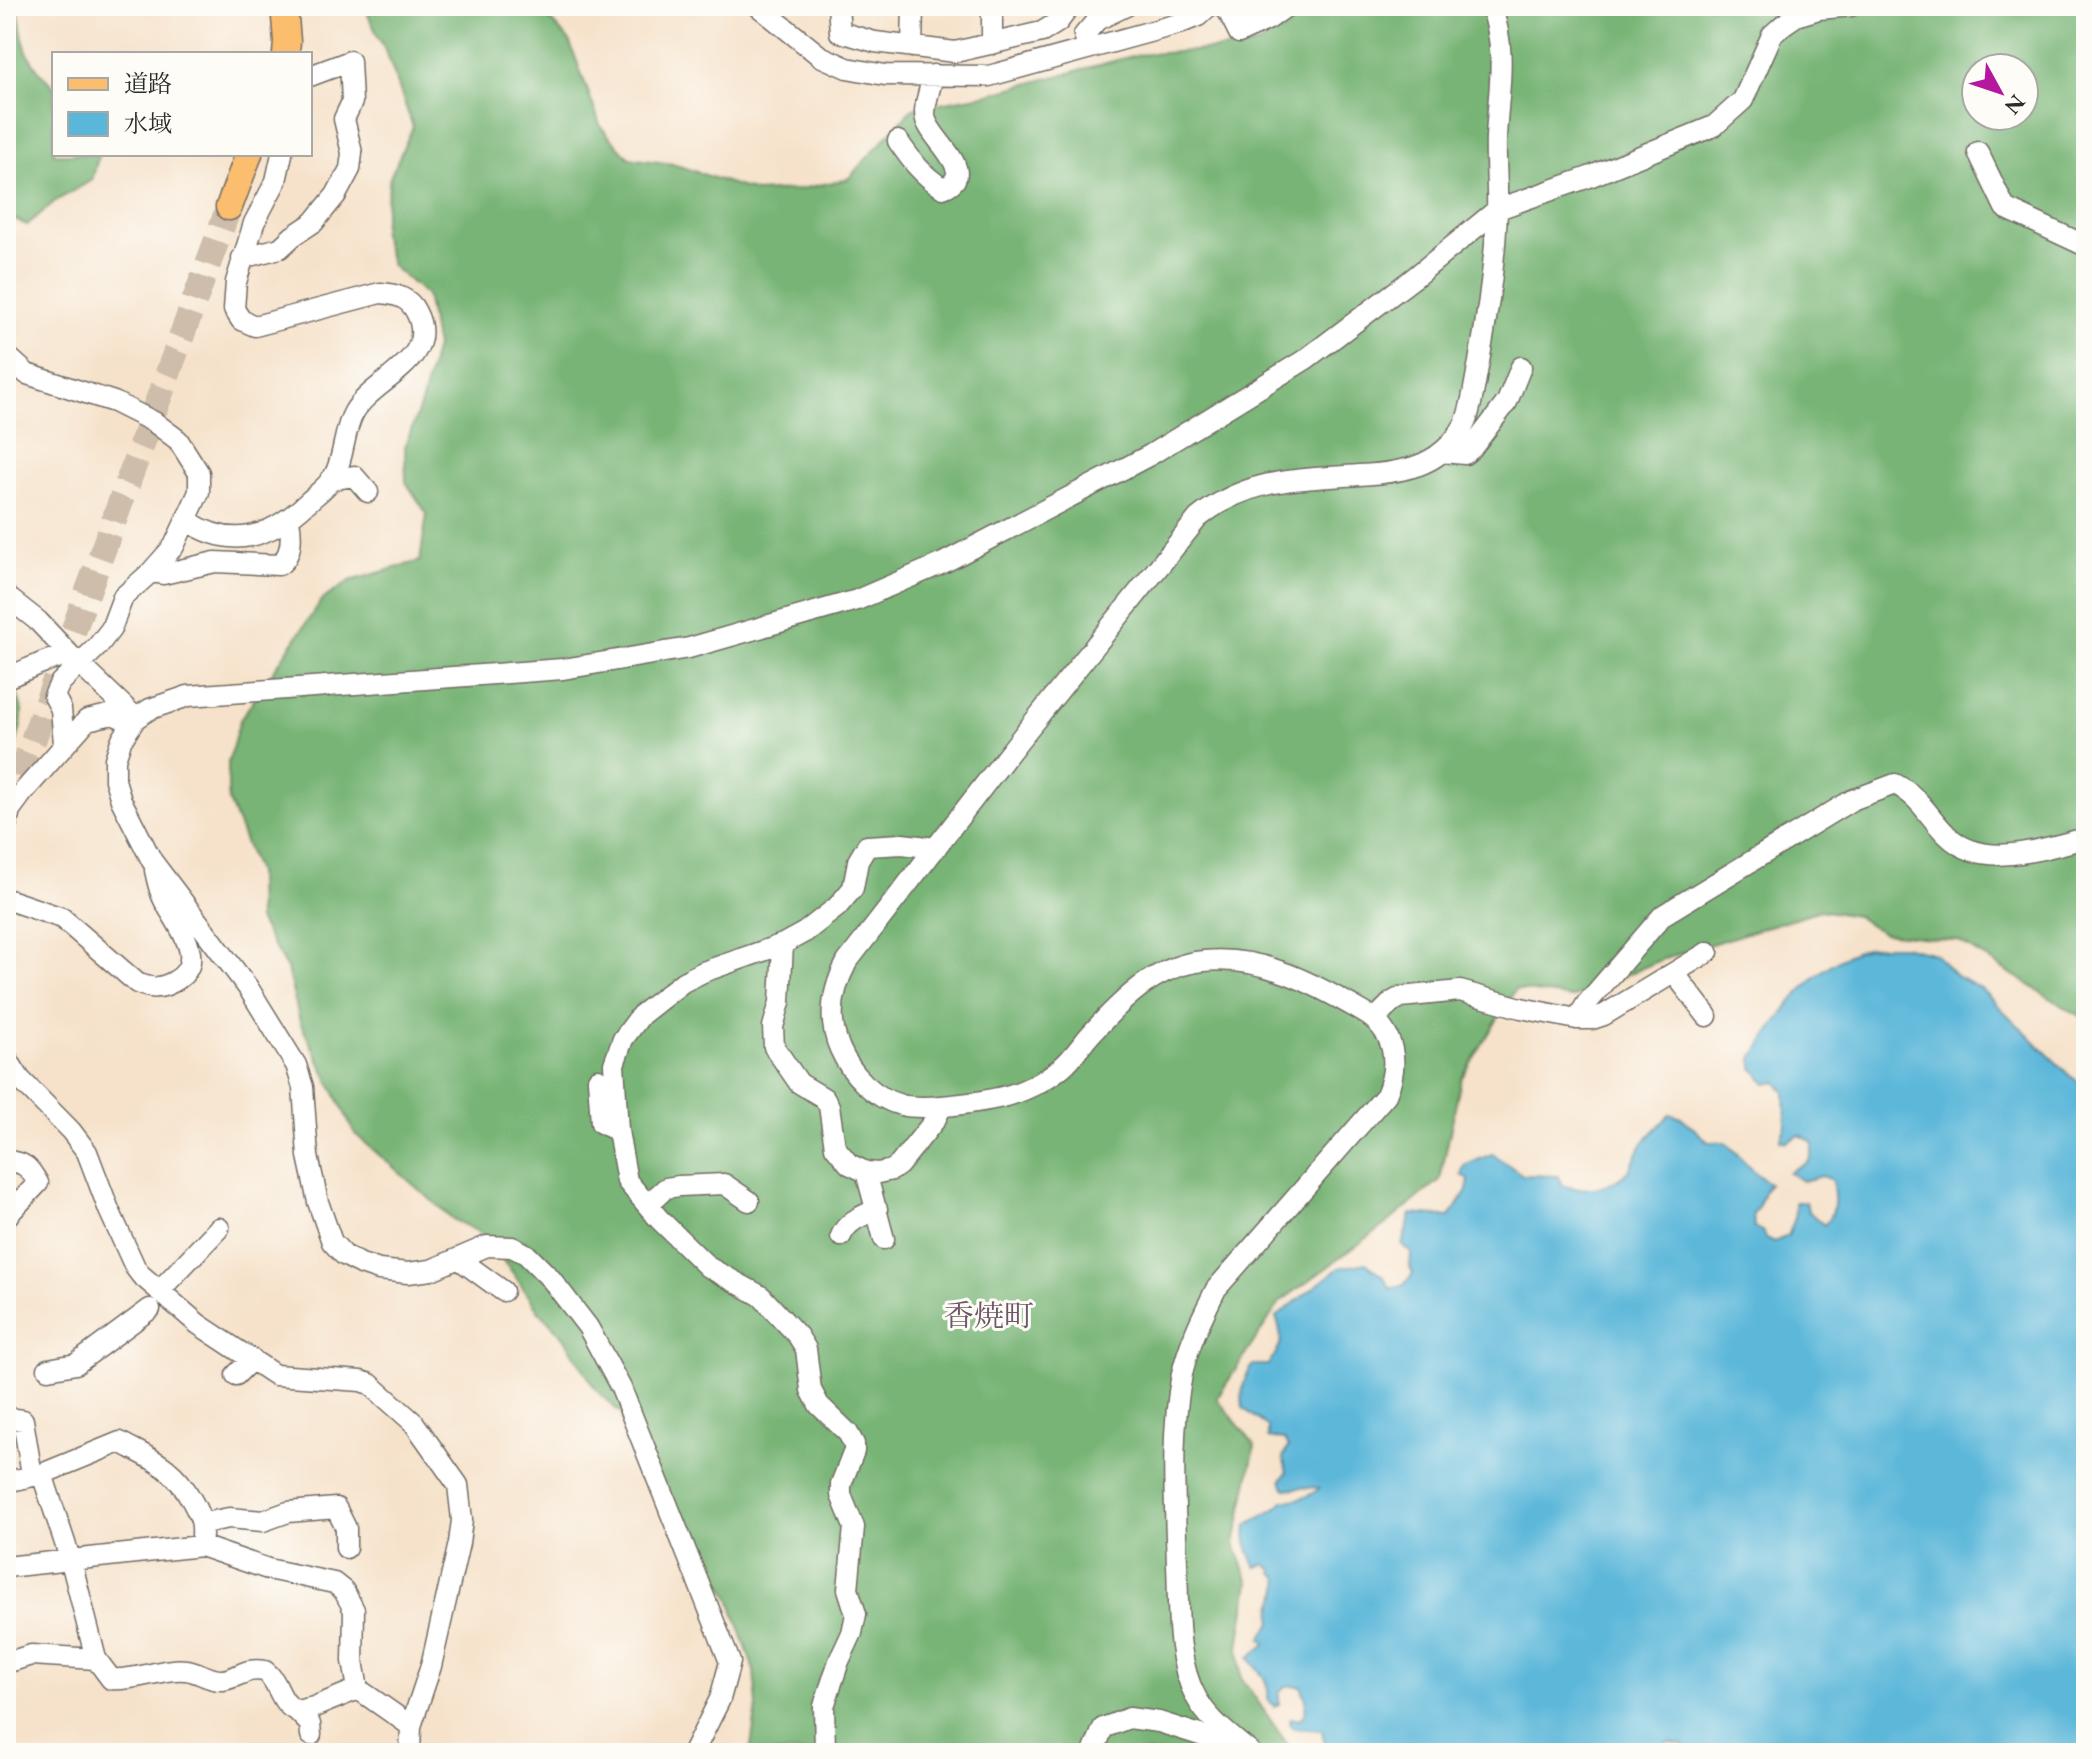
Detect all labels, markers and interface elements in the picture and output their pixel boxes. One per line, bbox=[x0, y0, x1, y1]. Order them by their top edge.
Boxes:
legend bbox=[52, 52, 312, 156]
north arrow bbox=[1960, 52, 2040, 132]
text: 道路 bbox=[124, 68, 172, 99]
text: N bbox=[1998, 88, 2032, 121]
text: 水域 bbox=[124, 108, 172, 139]
district label: 香焼町 bbox=[944, 1296, 1034, 1335]

